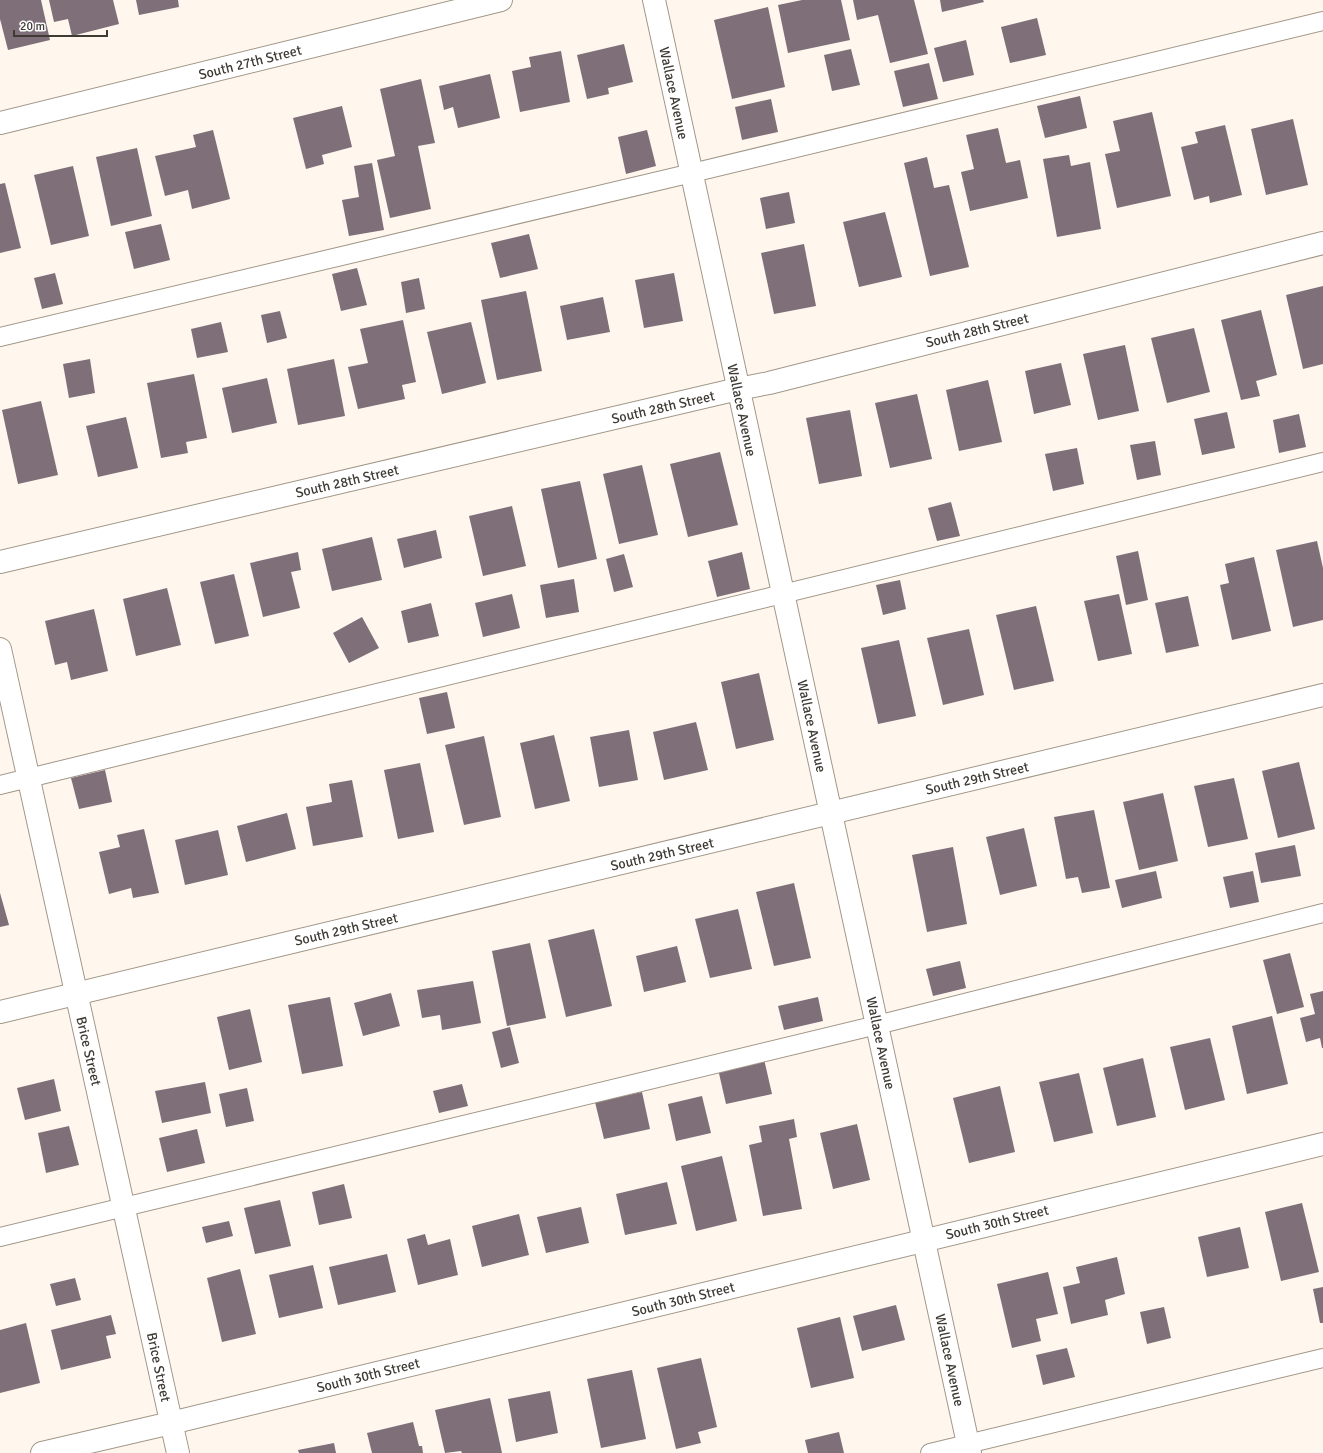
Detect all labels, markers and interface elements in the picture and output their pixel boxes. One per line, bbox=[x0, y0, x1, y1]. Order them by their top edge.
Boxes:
scale bar bbox=[14, 12, 107, 38]
text: 20 m bbox=[20, 19, 45, 34]
street label: South 27th Street bbox=[197, 41, 303, 83]
street label: Wallace Avenue bbox=[655, 45, 692, 141]
street label: South 28th Street bbox=[924, 309, 1030, 351]
street label: Wallace Avenue bbox=[723, 362, 760, 458]
street label: South 28th Street bbox=[610, 387, 717, 428]
street label: South 28th Street bbox=[294, 461, 401, 502]
street label: Wallace Avenue bbox=[793, 678, 830, 774]
street label: South 29th Street bbox=[924, 758, 1031, 799]
street label: South 29th Street bbox=[609, 834, 716, 875]
street label: South 29th Street bbox=[293, 909, 400, 950]
street label: Wallace Avenue bbox=[862, 995, 899, 1091]
street label: Brice Street bbox=[72, 1015, 105, 1087]
street label: South 30th Street bbox=[944, 1201, 1050, 1243]
street label: South 30th Street bbox=[630, 1278, 736, 1320]
street label: Wallace Avenue bbox=[931, 1312, 968, 1408]
street label: Brice Street bbox=[143, 1331, 174, 1403]
street label: South 30th Street bbox=[315, 1354, 421, 1396]

